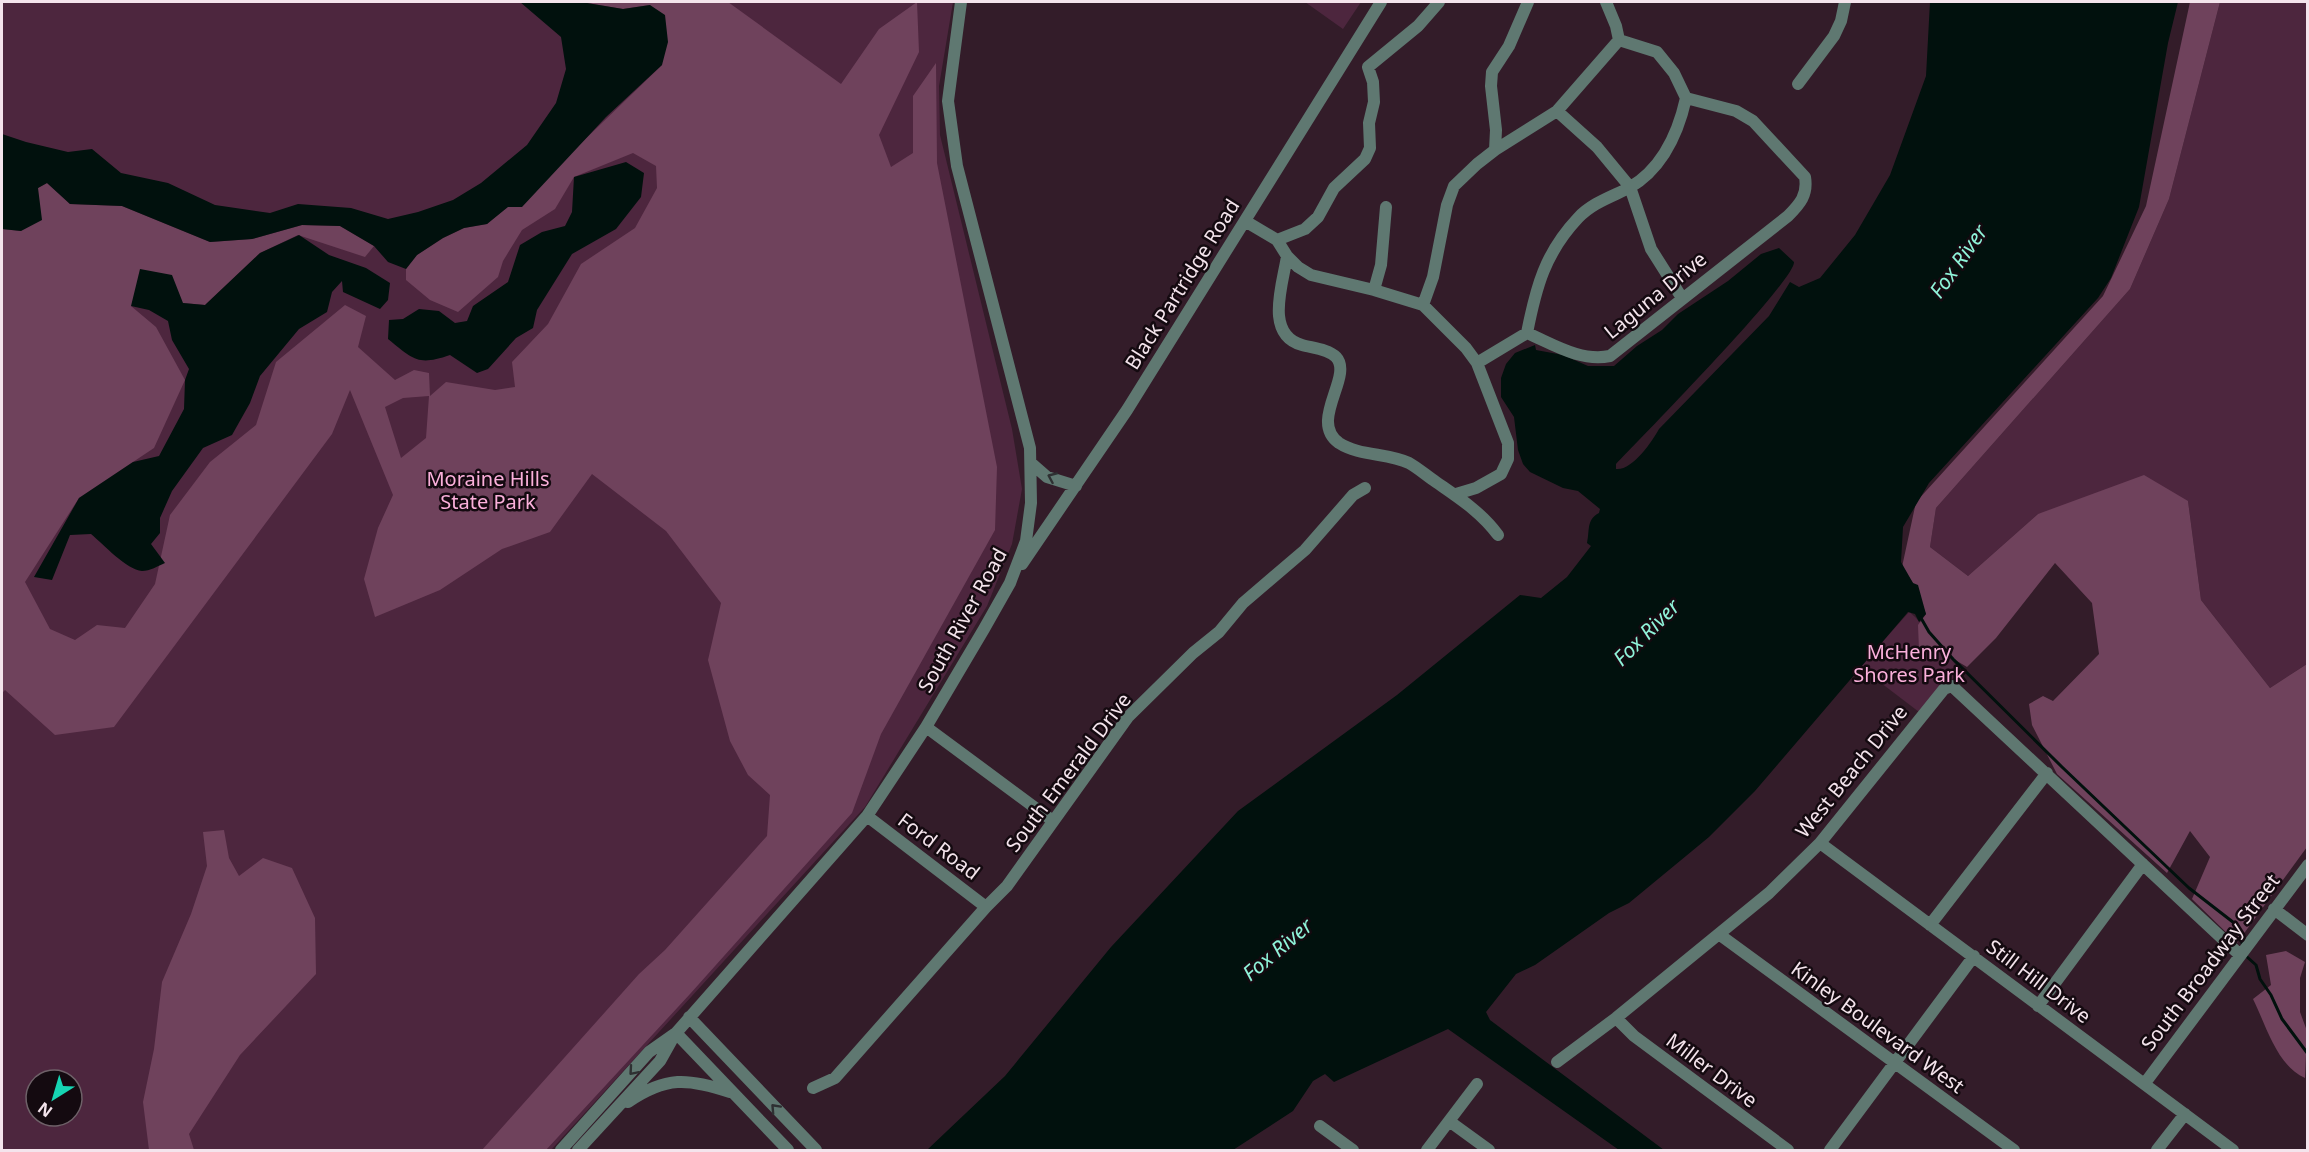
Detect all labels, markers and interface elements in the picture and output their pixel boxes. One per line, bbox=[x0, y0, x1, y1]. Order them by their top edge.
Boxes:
street label: Black Partridge Road bbox=[1119, 194, 1245, 374]
water label: Fox River bbox=[1923, 217, 1994, 303]
street label: Laguna Drive bbox=[1598, 245, 1712, 345]
park label: Moraine Hills State Park bbox=[426, 465, 550, 515]
one-way arrow bbox=[1047, 473, 1058, 485]
street label: South River Road bbox=[911, 543, 1013, 697]
water label: Fox River bbox=[1607, 591, 1687, 671]
park label: McHenry Shores Park bbox=[1853, 638, 1965, 688]
street label: South Emerald Drive bbox=[999, 687, 1137, 857]
street label: West Beach Drive bbox=[1789, 699, 1913, 843]
street label: Ford Road bbox=[893, 806, 985, 886]
street label: South Broadway Street bbox=[2135, 868, 2285, 1056]
water label: Fox River bbox=[1236, 910, 1319, 987]
street label: Still Hill Drive bbox=[1981, 933, 2097, 1029]
street label: Kinley Boulevard West bbox=[1786, 955, 1970, 1099]
street label: Miller Drive bbox=[1661, 1027, 1763, 1113]
one-way arrow bbox=[629, 1065, 640, 1076]
north arrow bbox=[24, 1068, 84, 1128]
text: N bbox=[33, 1097, 57, 1123]
one-way arrow bbox=[772, 1104, 783, 1115]

